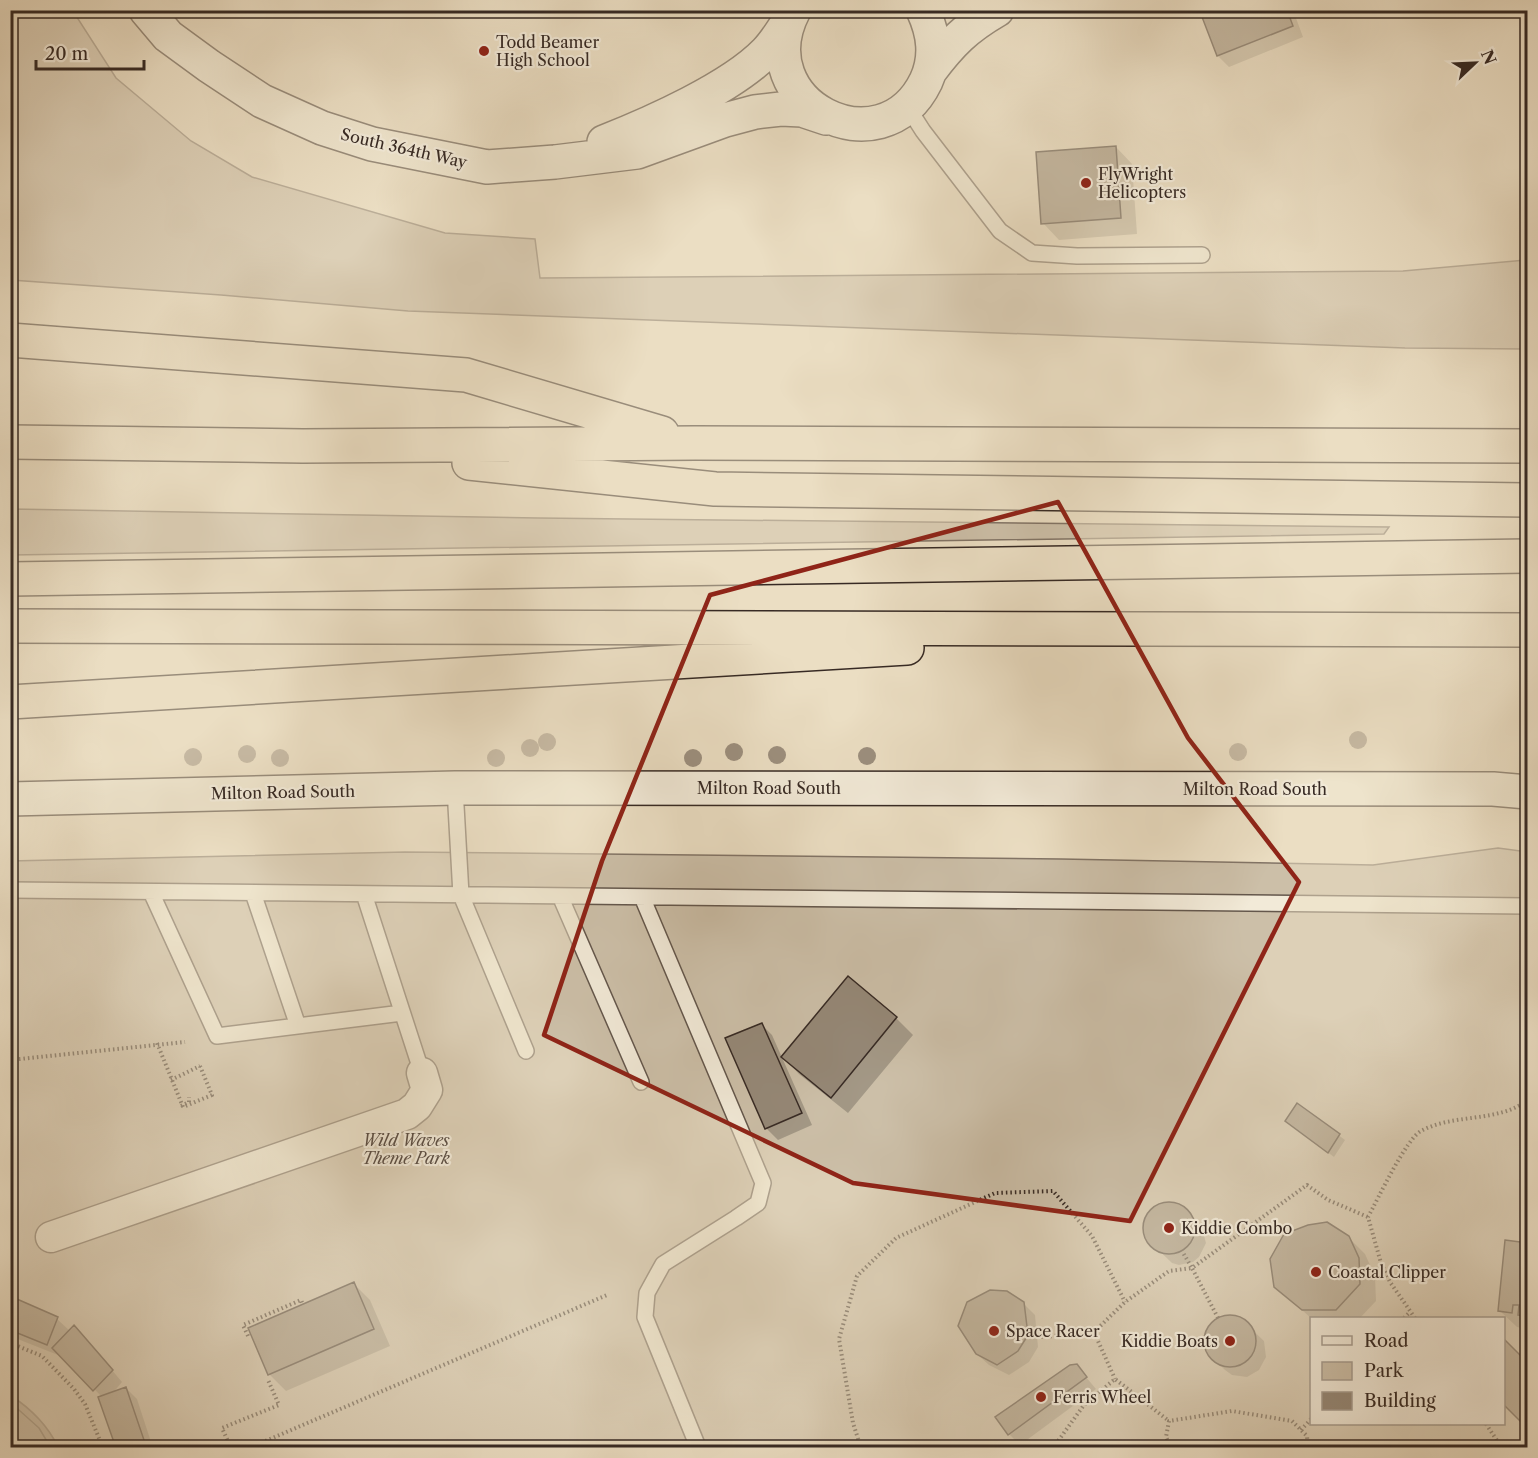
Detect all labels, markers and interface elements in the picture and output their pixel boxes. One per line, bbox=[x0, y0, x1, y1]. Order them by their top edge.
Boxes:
place label: Todd Beamer High School bbox=[496, 32, 599, 70]
scale bar bbox=[36, 33, 144, 71]
north arrow bbox=[1445, 33, 1505, 93]
text: 20 m bbox=[45, 43, 89, 65]
marker: Todd Beamer High School bbox=[477, 44, 491, 58]
text: N bbox=[1477, 47, 1501, 68]
street label: South 364th Way bbox=[339, 124, 470, 172]
place label: FlyWright Helicopters bbox=[1098, 164, 1186, 202]
marker: FlyWright Helicopters bbox=[1079, 176, 1093, 190]
street label: Milton Road South bbox=[697, 778, 841, 798]
street label: Milton Road South bbox=[1183, 779, 1327, 799]
street label: Milton Road South bbox=[211, 781, 355, 803]
park label: Wild Waves Theme Park bbox=[362, 1130, 450, 1168]
place label: Kiddie Combo bbox=[1181, 1218, 1293, 1238]
marker: Kiddie Combo bbox=[1162, 1221, 1176, 1235]
place label: Coastal Clipper bbox=[1328, 1262, 1446, 1282]
marker: Coastal Clipper bbox=[1309, 1265, 1323, 1279]
legend bbox=[1310, 1317, 1505, 1425]
place label: Space Racer bbox=[1006, 1321, 1100, 1341]
marker: Space Racer bbox=[987, 1324, 1001, 1338]
text: Road bbox=[1364, 1330, 1409, 1352]
place label: Kiddie Boats bbox=[1121, 1331, 1218, 1351]
marker: Kiddie Boats bbox=[1223, 1334, 1237, 1348]
text: Park bbox=[1364, 1360, 1405, 1382]
place label: Ferris Wheel bbox=[1053, 1387, 1152, 1407]
marker: Ferris Wheel bbox=[1034, 1390, 1048, 1404]
text: Building bbox=[1364, 1390, 1436, 1412]

